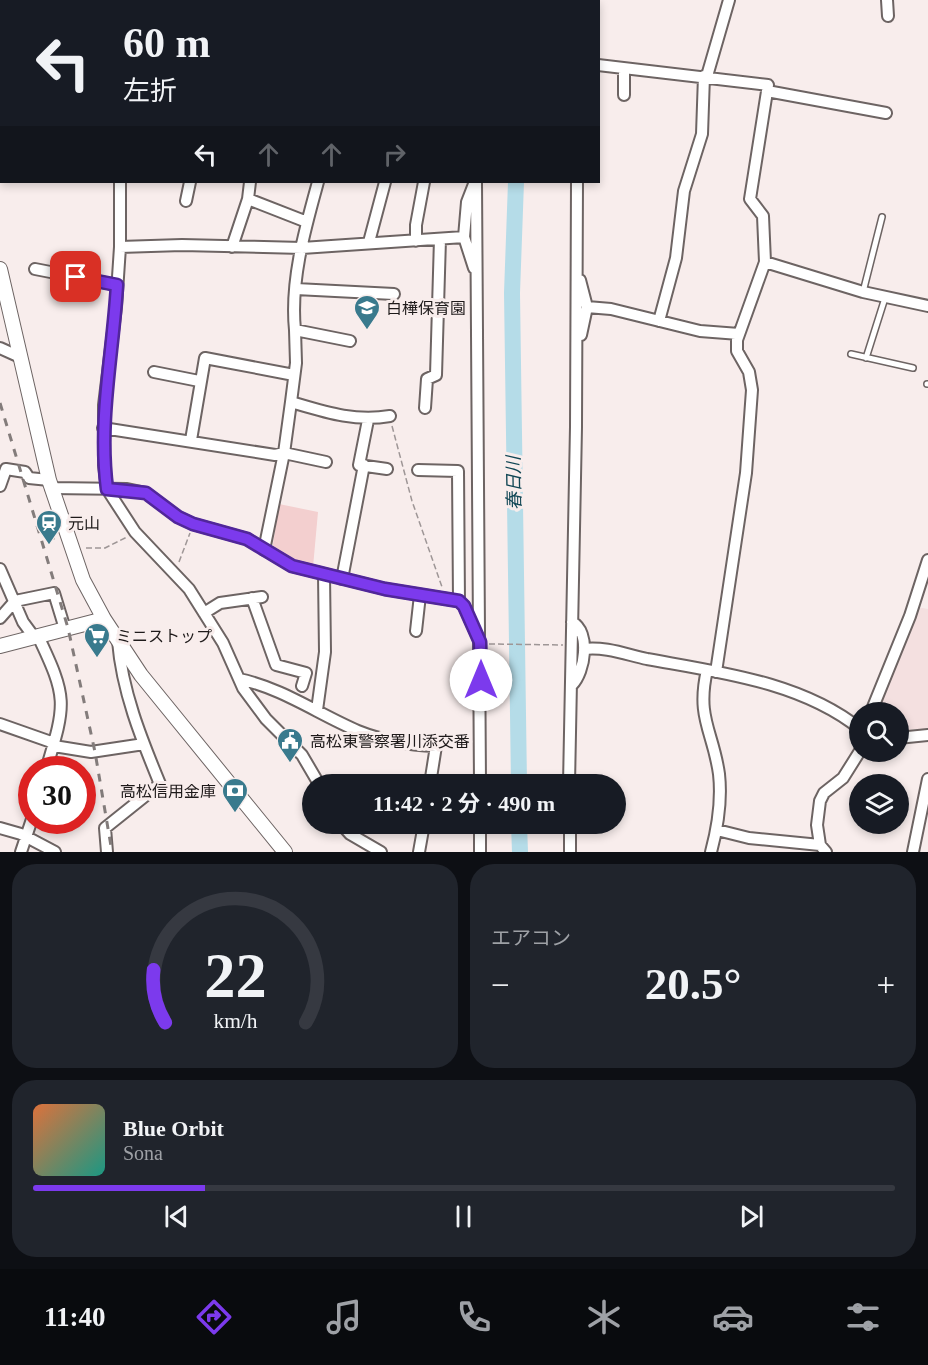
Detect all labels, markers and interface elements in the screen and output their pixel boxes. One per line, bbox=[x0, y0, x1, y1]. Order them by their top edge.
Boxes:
text: 60 m bbox=[123, 20, 211, 66]
icon: left bbox=[24, 24, 102, 102]
text: 左折 bbox=[123, 76, 177, 106]
icon: left bbox=[189, 138, 222, 171]
icon: ahead bbox=[252, 138, 285, 171]
icon: ahead bbox=[315, 138, 348, 171]
icon: right bbox=[378, 138, 411, 171]
pin bbox=[50, 251, 101, 302]
icon: arrive bbox=[59, 260, 92, 293]
school or university icon: 白樺保育園 bbox=[352, 293, 382, 331]
place label: 白樺保育園 bbox=[386, 300, 466, 317]
water label: 春日川 bbox=[503, 454, 524, 510]
station icon: 元山 bbox=[34, 508, 64, 546]
place label: 元山 bbox=[68, 515, 100, 532]
supermarket icon: ミニストップ bbox=[82, 621, 112, 659]
place label: ミニストップ bbox=[116, 628, 212, 645]
position arrow bbox=[449, 648, 513, 712]
map controls bbox=[849, 702, 909, 834]
button: search bbox=[849, 702, 909, 762]
public building icon: 高松東警察署川添交番 bbox=[275, 726, 305, 764]
place label: 高松東警察署川添交番 bbox=[310, 733, 470, 750]
speed limit sign: 30 bbox=[18, 756, 96, 834]
button: layers bbox=[849, 774, 909, 834]
bank icon: 高松信用金庫 bbox=[220, 776, 250, 814]
place label: 高松信用金庫 bbox=[120, 783, 216, 800]
text: 11:42 · 2 分 · 490 m bbox=[373, 791, 555, 816]
text: エアコン bbox=[491, 927, 571, 949]
text: 22 bbox=[204, 941, 266, 1010]
text: 20.5° bbox=[645, 959, 741, 1009]
text: − bbox=[491, 967, 510, 1003]
text: + bbox=[876, 967, 895, 1003]
text: km/h bbox=[213, 1009, 257, 1033]
text: Blue Orbit bbox=[123, 1116, 224, 1141]
text: Sona bbox=[123, 1142, 163, 1164]
icon: previous bbox=[160, 1200, 193, 1233]
icon: pause bbox=[447, 1200, 480, 1233]
icon: next bbox=[735, 1200, 768, 1233]
icon: directions bbox=[193, 1296, 235, 1338]
icon: music bbox=[323, 1296, 365, 1338]
icon: phone bbox=[453, 1296, 495, 1338]
icon: climate bbox=[583, 1296, 625, 1338]
icon: car bbox=[712, 1296, 754, 1338]
icon: filters bbox=[842, 1296, 884, 1338]
text: 11:40 bbox=[44, 1302, 105, 1332]

